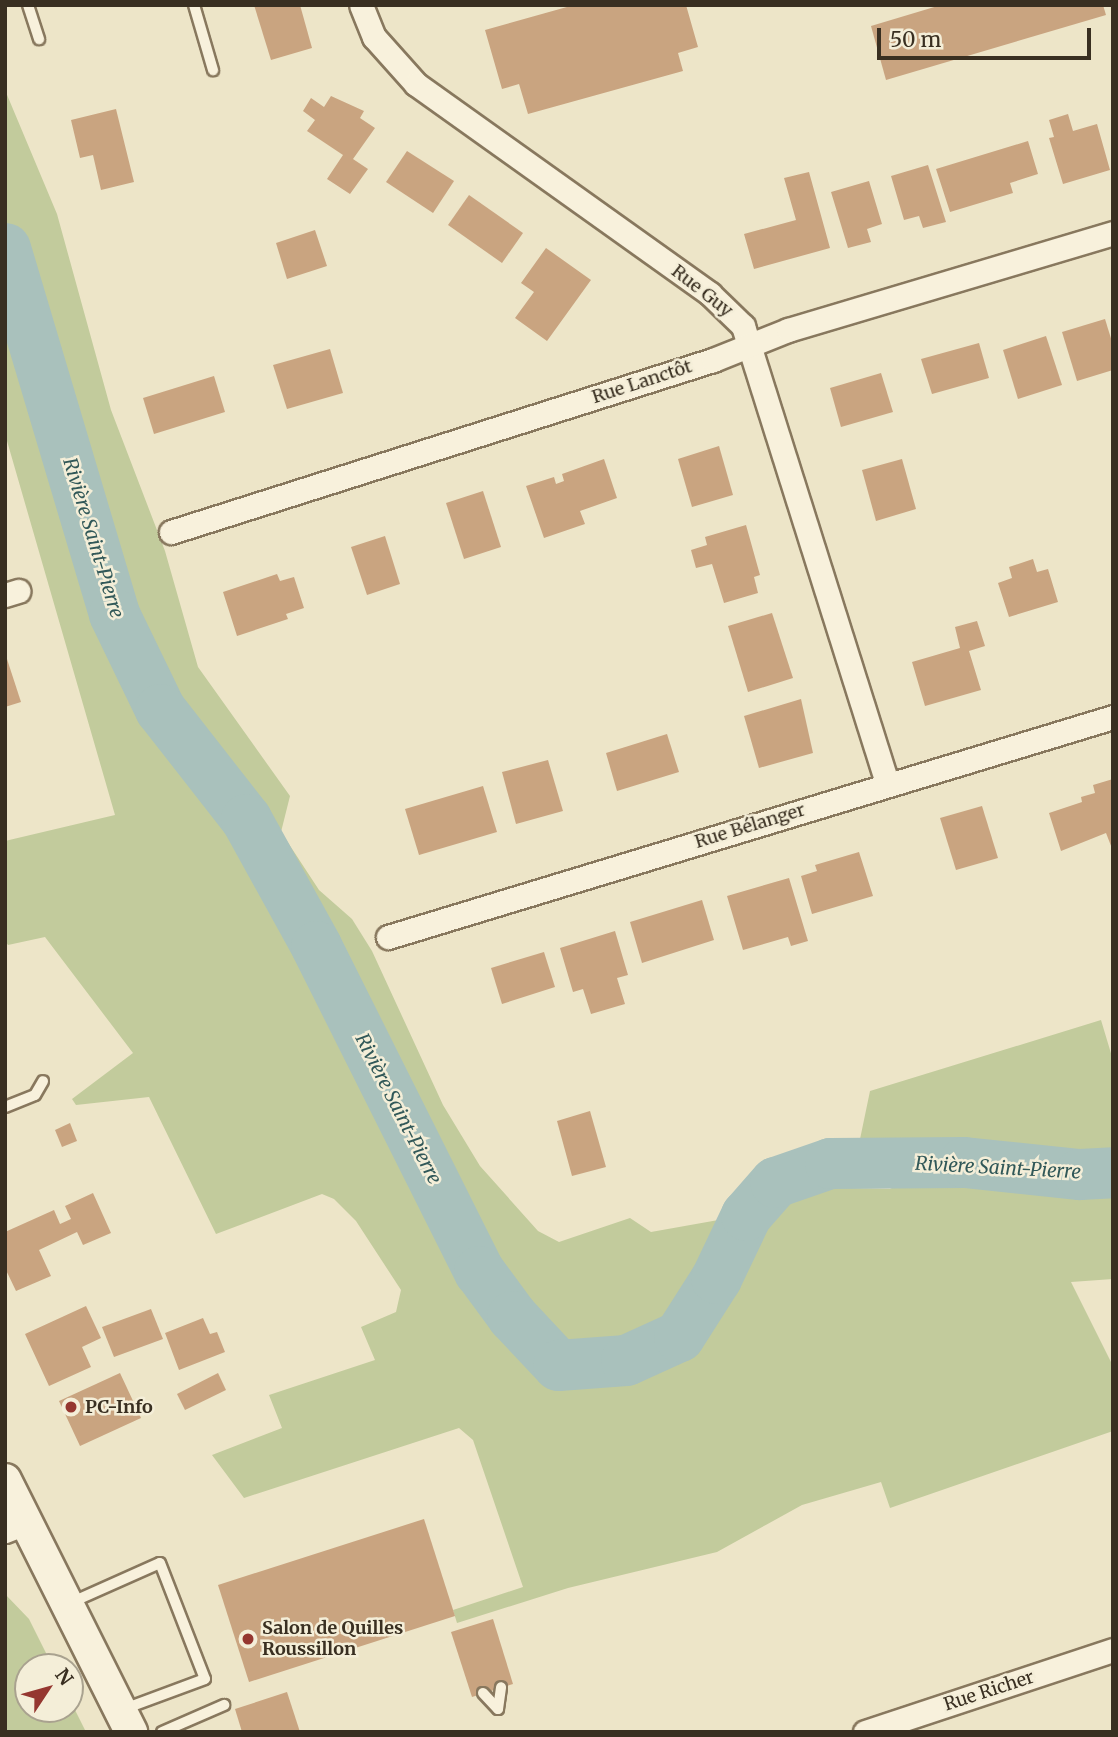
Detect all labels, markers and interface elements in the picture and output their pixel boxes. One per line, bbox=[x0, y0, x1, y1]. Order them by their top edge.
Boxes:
scale bar bbox=[880, 14, 1094, 58]
text: 50 m bbox=[890, 26, 941, 53]
street label: Rue Guy bbox=[667, 260, 737, 322]
street label: Rue Lanctôt bbox=[589, 356, 695, 408]
water label: Rivière Saint-Pierre bbox=[58, 455, 128, 621]
street label: Rue Bélanger bbox=[692, 799, 808, 853]
water label: Rivière Saint-Pierre bbox=[350, 1030, 446, 1188]
water label: Rivière Saint-Pierre bbox=[914, 1152, 1082, 1184]
place label: PC-Info bbox=[85, 1396, 153, 1418]
marker: PC-Info bbox=[63, 1399, 79, 1415]
place label: Salon de Quilles Roussillon bbox=[262, 1618, 403, 1660]
marker: Salon de Quilles Roussillon bbox=[240, 1631, 256, 1647]
north arrow bbox=[14, 1653, 84, 1723]
text: N bbox=[50, 1664, 78, 1690]
street label: Rue Richer bbox=[941, 1666, 1037, 1716]

